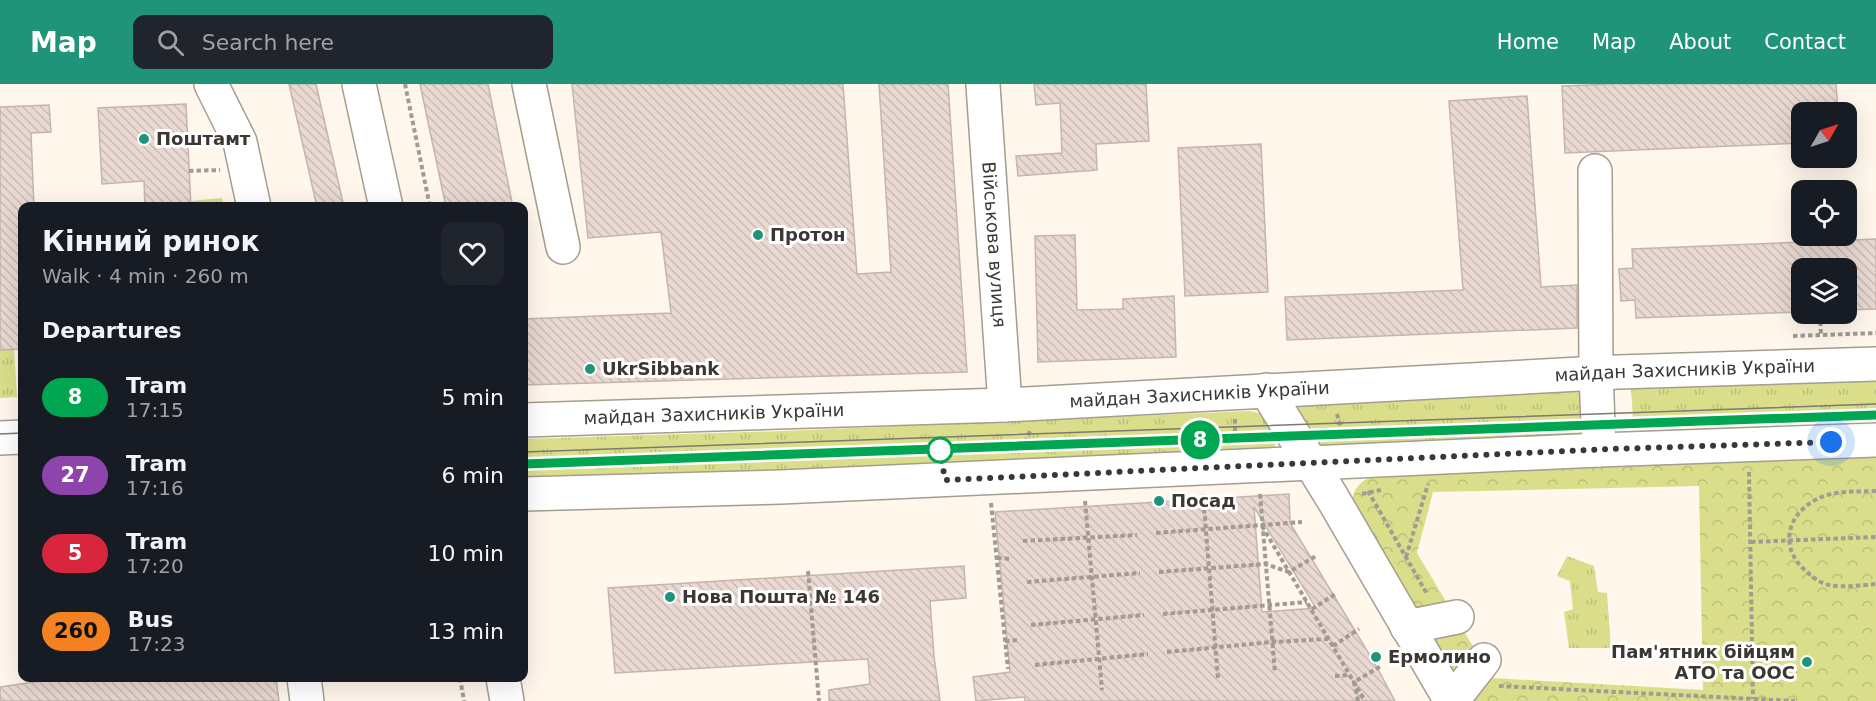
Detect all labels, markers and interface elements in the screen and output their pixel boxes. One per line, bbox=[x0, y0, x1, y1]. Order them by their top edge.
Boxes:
search box bbox=[133, 15, 553, 69]
text: Map bbox=[30, 26, 97, 59]
icon: search bbox=[154, 26, 187, 59]
text: Search here bbox=[202, 30, 334, 55]
text: Home bbox=[1497, 30, 1559, 54]
text: Map bbox=[1592, 30, 1636, 54]
text: About bbox=[1669, 30, 1731, 54]
text: Contact bbox=[1764, 30, 1846, 54]
north arrow bbox=[1791, 102, 1857, 168]
map controls bbox=[1791, 102, 1857, 324]
place label: Поштамт bbox=[156, 128, 251, 149]
marker: Поштамт bbox=[137, 132, 151, 146]
street label: Військова вулиця bbox=[978, 161, 1011, 328]
button: locate bbox=[1791, 180, 1857, 246]
button: heart bbox=[441, 222, 504, 285]
place label: Протон bbox=[770, 224, 846, 245]
text: Кінний ринок bbox=[42, 225, 259, 258]
marker: Протон bbox=[751, 228, 765, 242]
button: layers bbox=[1791, 258, 1857, 324]
text: Walk · 4 min · 260 m bbox=[42, 264, 249, 288]
text: Departures bbox=[42, 318, 182, 343]
street label: майдан Захисників України bbox=[1554, 355, 1815, 385]
place label: UkrSibbank bbox=[602, 358, 720, 379]
marker: UkrSibbank bbox=[583, 362, 597, 376]
text: Tram bbox=[126, 373, 187, 398]
street label: майдан Захисників України bbox=[1069, 377, 1330, 412]
text: 8 bbox=[68, 385, 82, 409]
text: 5 min bbox=[442, 385, 504, 410]
text: 17:15 bbox=[126, 398, 184, 422]
street label: майдан Захисників України bbox=[583, 399, 845, 428]
line badge: 8 bbox=[1180, 420, 1220, 460]
your location bbox=[1816, 427, 1846, 457]
text: 8 bbox=[1193, 428, 1207, 452]
unlabelled marker bbox=[927, 437, 953, 463]
text: Tram bbox=[126, 451, 187, 476]
text: 27 bbox=[60, 463, 90, 487]
text: 6 min bbox=[442, 463, 504, 488]
text: 17:16 bbox=[126, 476, 184, 500]
place label: Посад bbox=[1171, 490, 1236, 511]
marker: Посад bbox=[1152, 494, 1166, 508]
text: Tram bbox=[126, 529, 187, 554]
text: 5 bbox=[68, 541, 82, 565]
text: 10 min bbox=[428, 541, 504, 566]
text: 17:20 bbox=[126, 554, 184, 578]
place label: Нова Пошта № 146 bbox=[682, 586, 880, 607]
marker: Нова Пошта № 146 bbox=[663, 590, 677, 604]
text: Bus bbox=[128, 607, 173, 632]
text: 260 bbox=[54, 619, 98, 643]
text: 13 min bbox=[428, 619, 504, 644]
text: 17:23 bbox=[128, 632, 185, 656]
place label: Пам'ятник бійцям АТО та ООС bbox=[1611, 641, 1795, 683]
place label: Ермолино bbox=[1388, 646, 1491, 667]
marker: Ермолино bbox=[1369, 650, 1383, 664]
marker: Пам'ятник бійцям АТО та ООС bbox=[1800, 655, 1814, 669]

